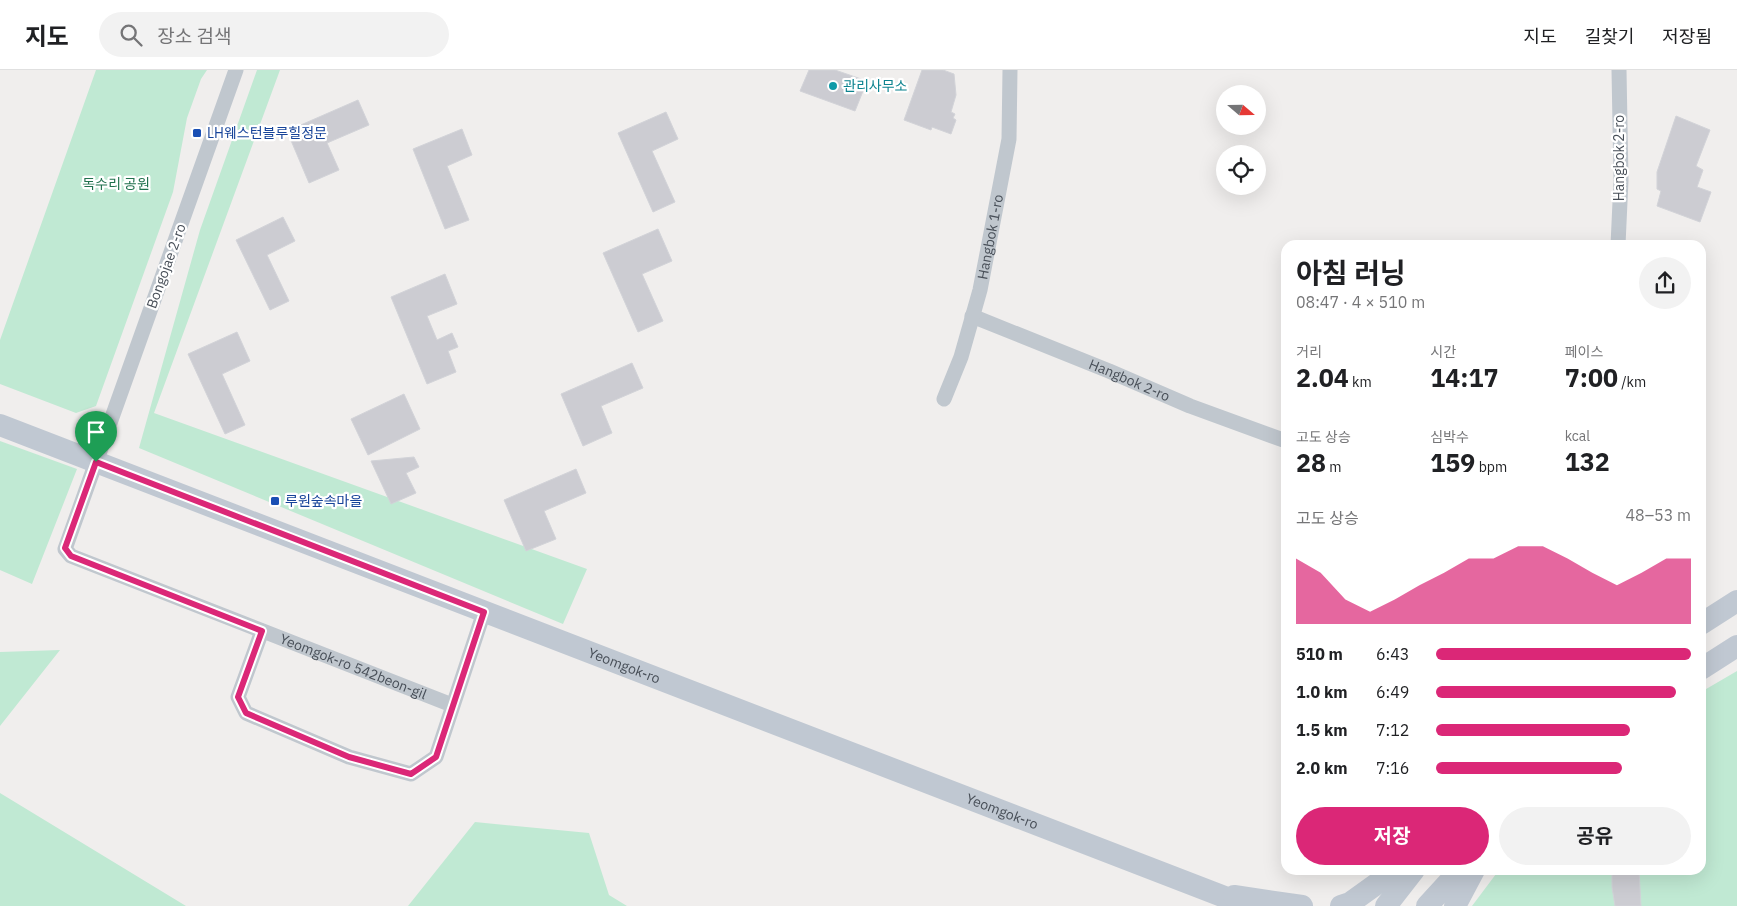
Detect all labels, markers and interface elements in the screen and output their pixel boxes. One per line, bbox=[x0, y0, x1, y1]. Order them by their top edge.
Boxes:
search box bbox=[99, 12, 449, 57]
text: 지도 bbox=[25, 20, 69, 52]
icon: search bbox=[117, 21, 145, 49]
text: 장소 검색 bbox=[157, 24, 232, 48]
text: 지도 bbox=[1524, 25, 1557, 48]
text: 길찾기 bbox=[1585, 25, 1634, 48]
text: 저장됨 bbox=[1662, 25, 1712, 48]
place label: 관리사무소 bbox=[843, 77, 908, 95]
marker: 관리사무소 bbox=[827, 80, 839, 92]
north arrow bbox=[1216, 85, 1266, 135]
map controls bbox=[1216, 85, 1266, 195]
street label: Hangbok 2-ro bbox=[1610, 115, 1628, 201]
place label: LH웨스턴블루힐정문 bbox=[207, 124, 327, 142]
marker: LH웨스턴블루힐정문 bbox=[191, 127, 203, 139]
button: locate bbox=[1216, 145, 1266, 195]
park label: 독수리 공원 bbox=[82, 175, 150, 193]
street label: Hangbok 1-ro bbox=[973, 193, 1007, 281]
street label: Bongojae 2-ro bbox=[142, 221, 190, 311]
text: 아침 러닝 bbox=[1296, 254, 1406, 291]
button: share bbox=[1639, 257, 1691, 309]
text: 08:47 · 4 × 510 m bbox=[1296, 292, 1425, 312]
text: 거리 bbox=[1296, 343, 1322, 361]
text: 시간 bbox=[1430, 343, 1456, 361]
text: 페이스 bbox=[1565, 343, 1603, 361]
street label: Hangbok 2-ro bbox=[1086, 355, 1173, 405]
text: 2.04 bbox=[1296, 361, 1349, 394]
text: 14:17 bbox=[1430, 361, 1499, 394]
text: 7:00 bbox=[1565, 361, 1618, 394]
text: km bbox=[1349, 373, 1372, 391]
text: /km bbox=[1618, 373, 1646, 391]
pin bbox=[75, 411, 117, 462]
icon: arrive bbox=[82, 418, 110, 446]
text: kcal bbox=[1565, 427, 1590, 445]
text: 고도 상승 bbox=[1296, 428, 1351, 446]
text: 심박수 bbox=[1430, 428, 1469, 446]
text: 132 bbox=[1565, 445, 1610, 478]
text: 28 bbox=[1296, 446, 1326, 479]
text: 159 bbox=[1430, 446, 1475, 479]
text: m bbox=[1326, 458, 1342, 476]
text: bpm bbox=[1475, 458, 1507, 476]
place label: 루원숲속마을 bbox=[285, 492, 362, 510]
marker: 루원숲속마을 bbox=[269, 495, 281, 507]
text: 48–53 m bbox=[1625, 505, 1691, 525]
text: 고도 상승 bbox=[1296, 508, 1359, 528]
street label: Yeomgok-ro 542beon-gil bbox=[277, 630, 430, 703]
street label: Yeomgok-ro bbox=[586, 644, 663, 688]
text: 510 m bbox=[1296, 644, 1343, 664]
text: 6:43 bbox=[1376, 644, 1409, 664]
text: 1.0 km bbox=[1296, 682, 1347, 702]
text: 6:49 bbox=[1376, 682, 1409, 702]
text: 1.5 km bbox=[1296, 720, 1347, 740]
text: 7:12 bbox=[1376, 720, 1409, 740]
text: 2.0 km bbox=[1296, 758, 1347, 778]
text: 7:16 bbox=[1376, 758, 1409, 778]
street label: Yeomgok-ro bbox=[964, 789, 1041, 833]
button: 저장 bbox=[1296, 807, 1489, 865]
button: 공유 bbox=[1499, 807, 1691, 865]

